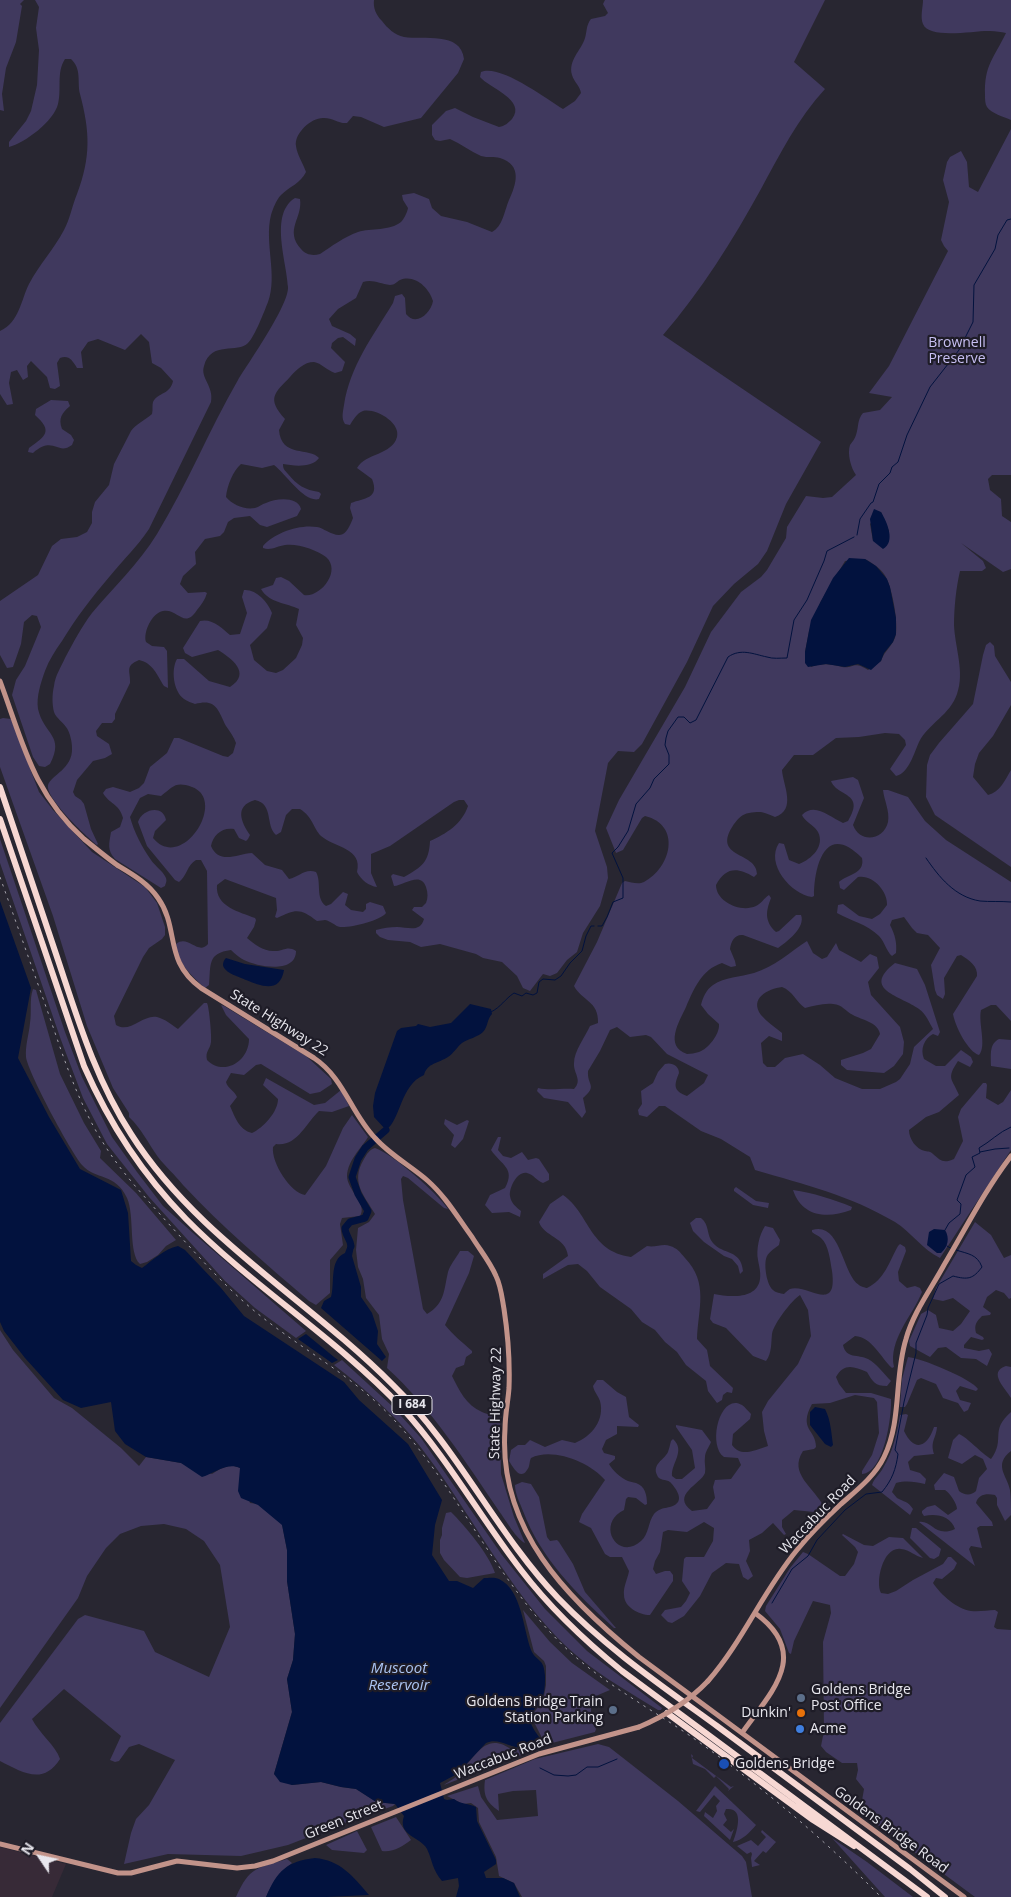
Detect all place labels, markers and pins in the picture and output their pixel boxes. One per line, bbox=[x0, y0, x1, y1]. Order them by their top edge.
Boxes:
place label: Goldens Bridge Post Office bbox=[811, 1682, 911, 1714]
marker: Goldens Bridge Post Office bbox=[795, 1692, 807, 1704]
place label: Goldens Bridge Train Station Parking bbox=[466, 1694, 603, 1726]
marker: Goldens Bridge Train Station Parking bbox=[607, 1704, 619, 1716]
place label: Dunkin' bbox=[741, 1705, 791, 1721]
marker: Dunkin' bbox=[795, 1707, 807, 1719]
place label: Acme bbox=[810, 1721, 846, 1737]
marker: Acme bbox=[794, 1723, 806, 1735]
place label: Goldens Bridge bbox=[735, 1756, 835, 1772]
marker: Goldens Bridge bbox=[717, 1757, 731, 1771]

